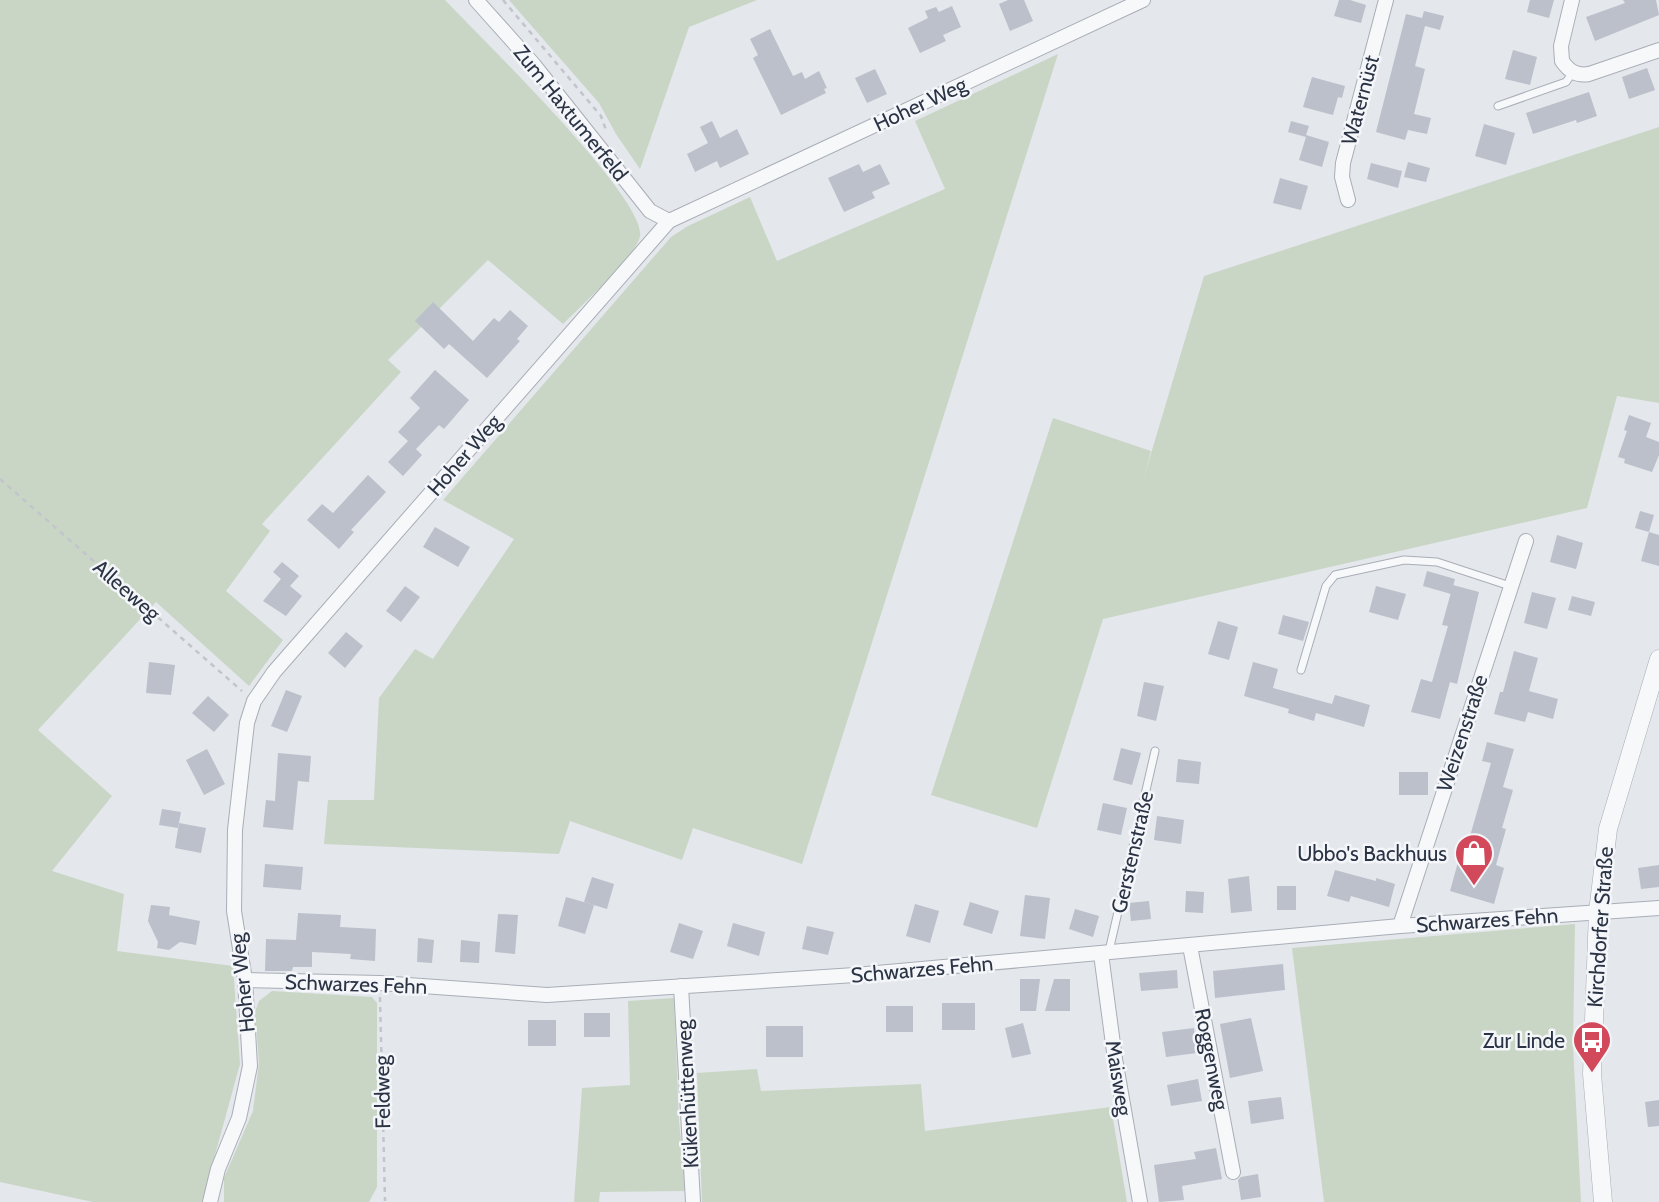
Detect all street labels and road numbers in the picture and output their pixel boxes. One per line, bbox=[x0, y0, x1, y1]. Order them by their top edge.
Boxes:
street label: Zum Haxtumerfeld bbox=[509, 40, 633, 186]
street label: Waternüst bbox=[1336, 52, 1384, 148]
street label: Hoher Weg bbox=[869, 71, 971, 136]
street label: Hoher Weg bbox=[422, 409, 507, 501]
street label: Alleeweg bbox=[88, 554, 166, 626]
street label: Weizenstraße bbox=[1431, 671, 1493, 795]
street label: Gerstenstraße bbox=[1106, 788, 1158, 916]
street label: Kirchdorfer Straße bbox=[1582, 845, 1618, 1008]
street label: Schwarzes Fehn bbox=[1415, 903, 1559, 937]
street label: Hoher Weg bbox=[224, 932, 260, 1034]
street label: Schwarzes Fehn bbox=[850, 950, 994, 988]
street label: Schwarzes Fehn bbox=[284, 969, 428, 999]
street label: Roggenweg bbox=[1190, 1006, 1234, 1113]
street label: Kükenhüttenweg bbox=[671, 1018, 703, 1169]
street label: Maisweg bbox=[1101, 1038, 1137, 1118]
street label: Feldweg bbox=[369, 1054, 395, 1129]

